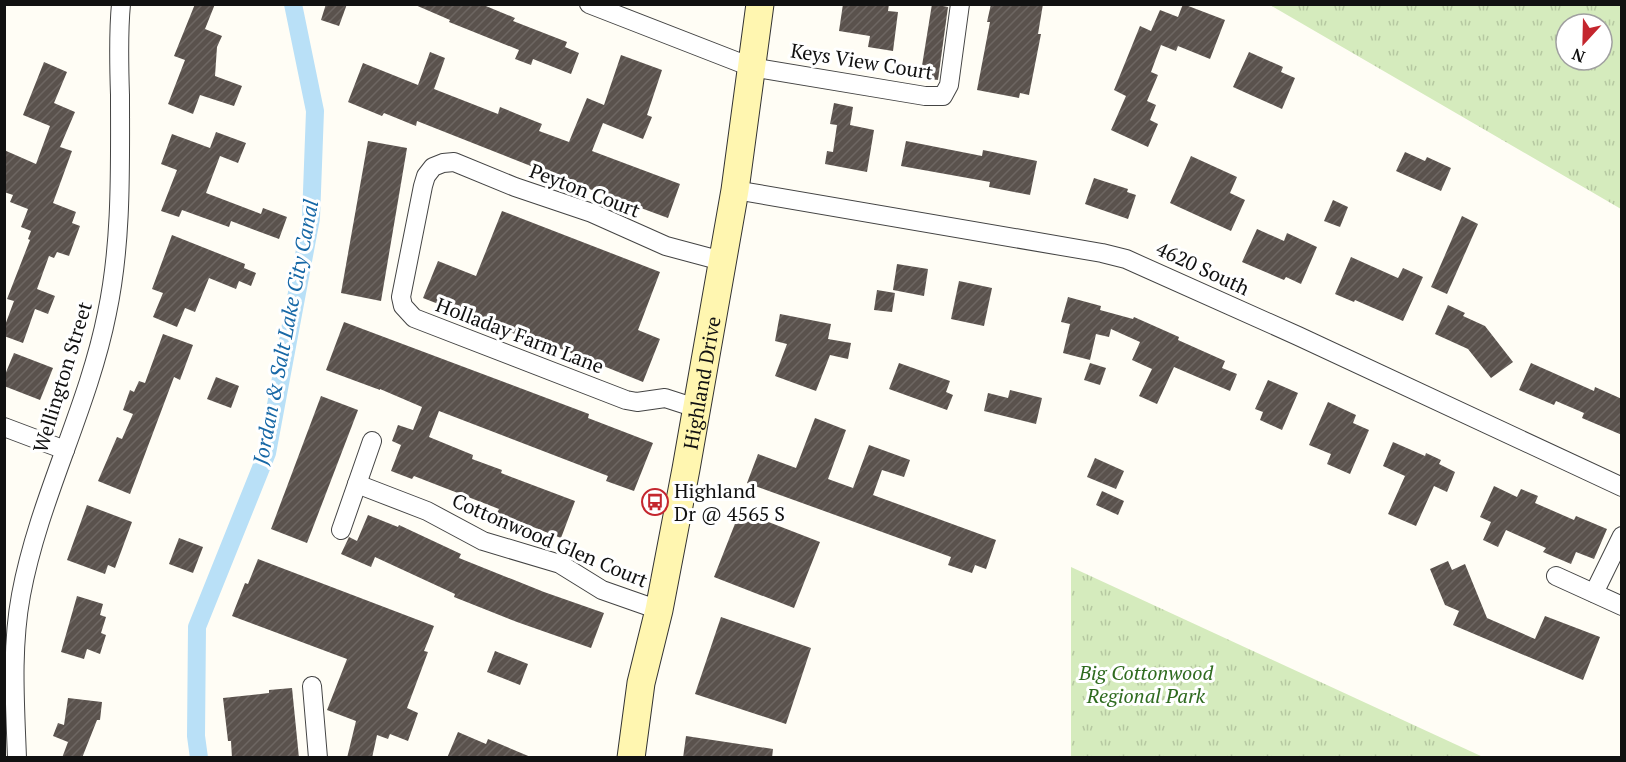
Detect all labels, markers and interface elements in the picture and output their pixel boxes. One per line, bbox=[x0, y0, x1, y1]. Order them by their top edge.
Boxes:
north arrow bbox=[1554, 12, 1614, 72]
street label: Keys View Court bbox=[789, 36, 936, 86]
text: N bbox=[1569, 43, 1588, 68]
street label: Peyton Court bbox=[526, 157, 645, 224]
water label: Jordan & Salt Lake City Canal bbox=[245, 197, 324, 468]
street label: 4620 South bbox=[1152, 235, 1254, 301]
street label: Holladay Farm Lane bbox=[432, 291, 608, 379]
street label: Wellington Street bbox=[26, 298, 98, 456]
street label: Highland Drive bbox=[676, 314, 726, 451]
place label: Highland Dr @ 4565 S bbox=[674, 477, 785, 527]
street label: Cottonwood Glen Court bbox=[448, 487, 652, 594]
bus stop icon: Highland Dr @ 4565 S bbox=[640, 487, 670, 517]
park label: Big Cottonwood Regional Park bbox=[1078, 659, 1213, 709]

